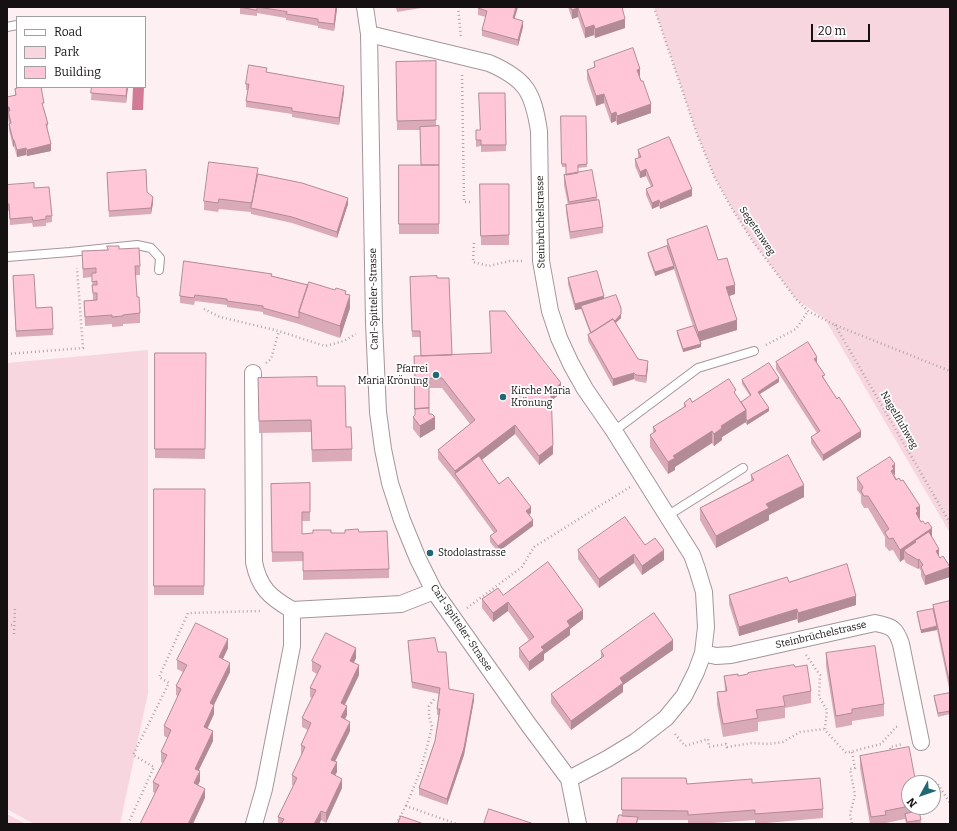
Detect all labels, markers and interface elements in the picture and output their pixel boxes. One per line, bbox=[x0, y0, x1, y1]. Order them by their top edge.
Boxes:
legend bbox=[16, 16, 146, 88]
scale bar bbox=[813, 16, 872, 42]
text: 20 m bbox=[818, 24, 846, 38]
text: Road bbox=[54, 25, 82, 39]
text: Park bbox=[54, 45, 79, 59]
text: Building bbox=[54, 65, 101, 79]
street label: Steinbrüchelstrasse bbox=[534, 175, 548, 269]
street label: Segetenweg bbox=[736, 204, 778, 258]
street label: Carl-Spitteler-Strasse bbox=[367, 248, 381, 350]
place label: Pfarrei Maria Krönung bbox=[358, 363, 428, 386]
marker: Pfarrei Maria Krönung bbox=[431, 370, 441, 380]
place label: Kirche Maria Krönung bbox=[511, 385, 571, 408]
street label: Nagelfluhweg bbox=[878, 389, 920, 451]
marker: Kirche Maria Krönung bbox=[498, 392, 508, 402]
place label: Stodolastrasse bbox=[438, 547, 506, 559]
marker: Stodolastrasse bbox=[425, 548, 435, 558]
street label: Carl-Spitteler-Strasse bbox=[428, 582, 494, 674]
street label: Steinbrüchelstrasse bbox=[774, 619, 868, 651]
north arrow bbox=[901, 775, 941, 815]
text: N bbox=[904, 795, 920, 810]

